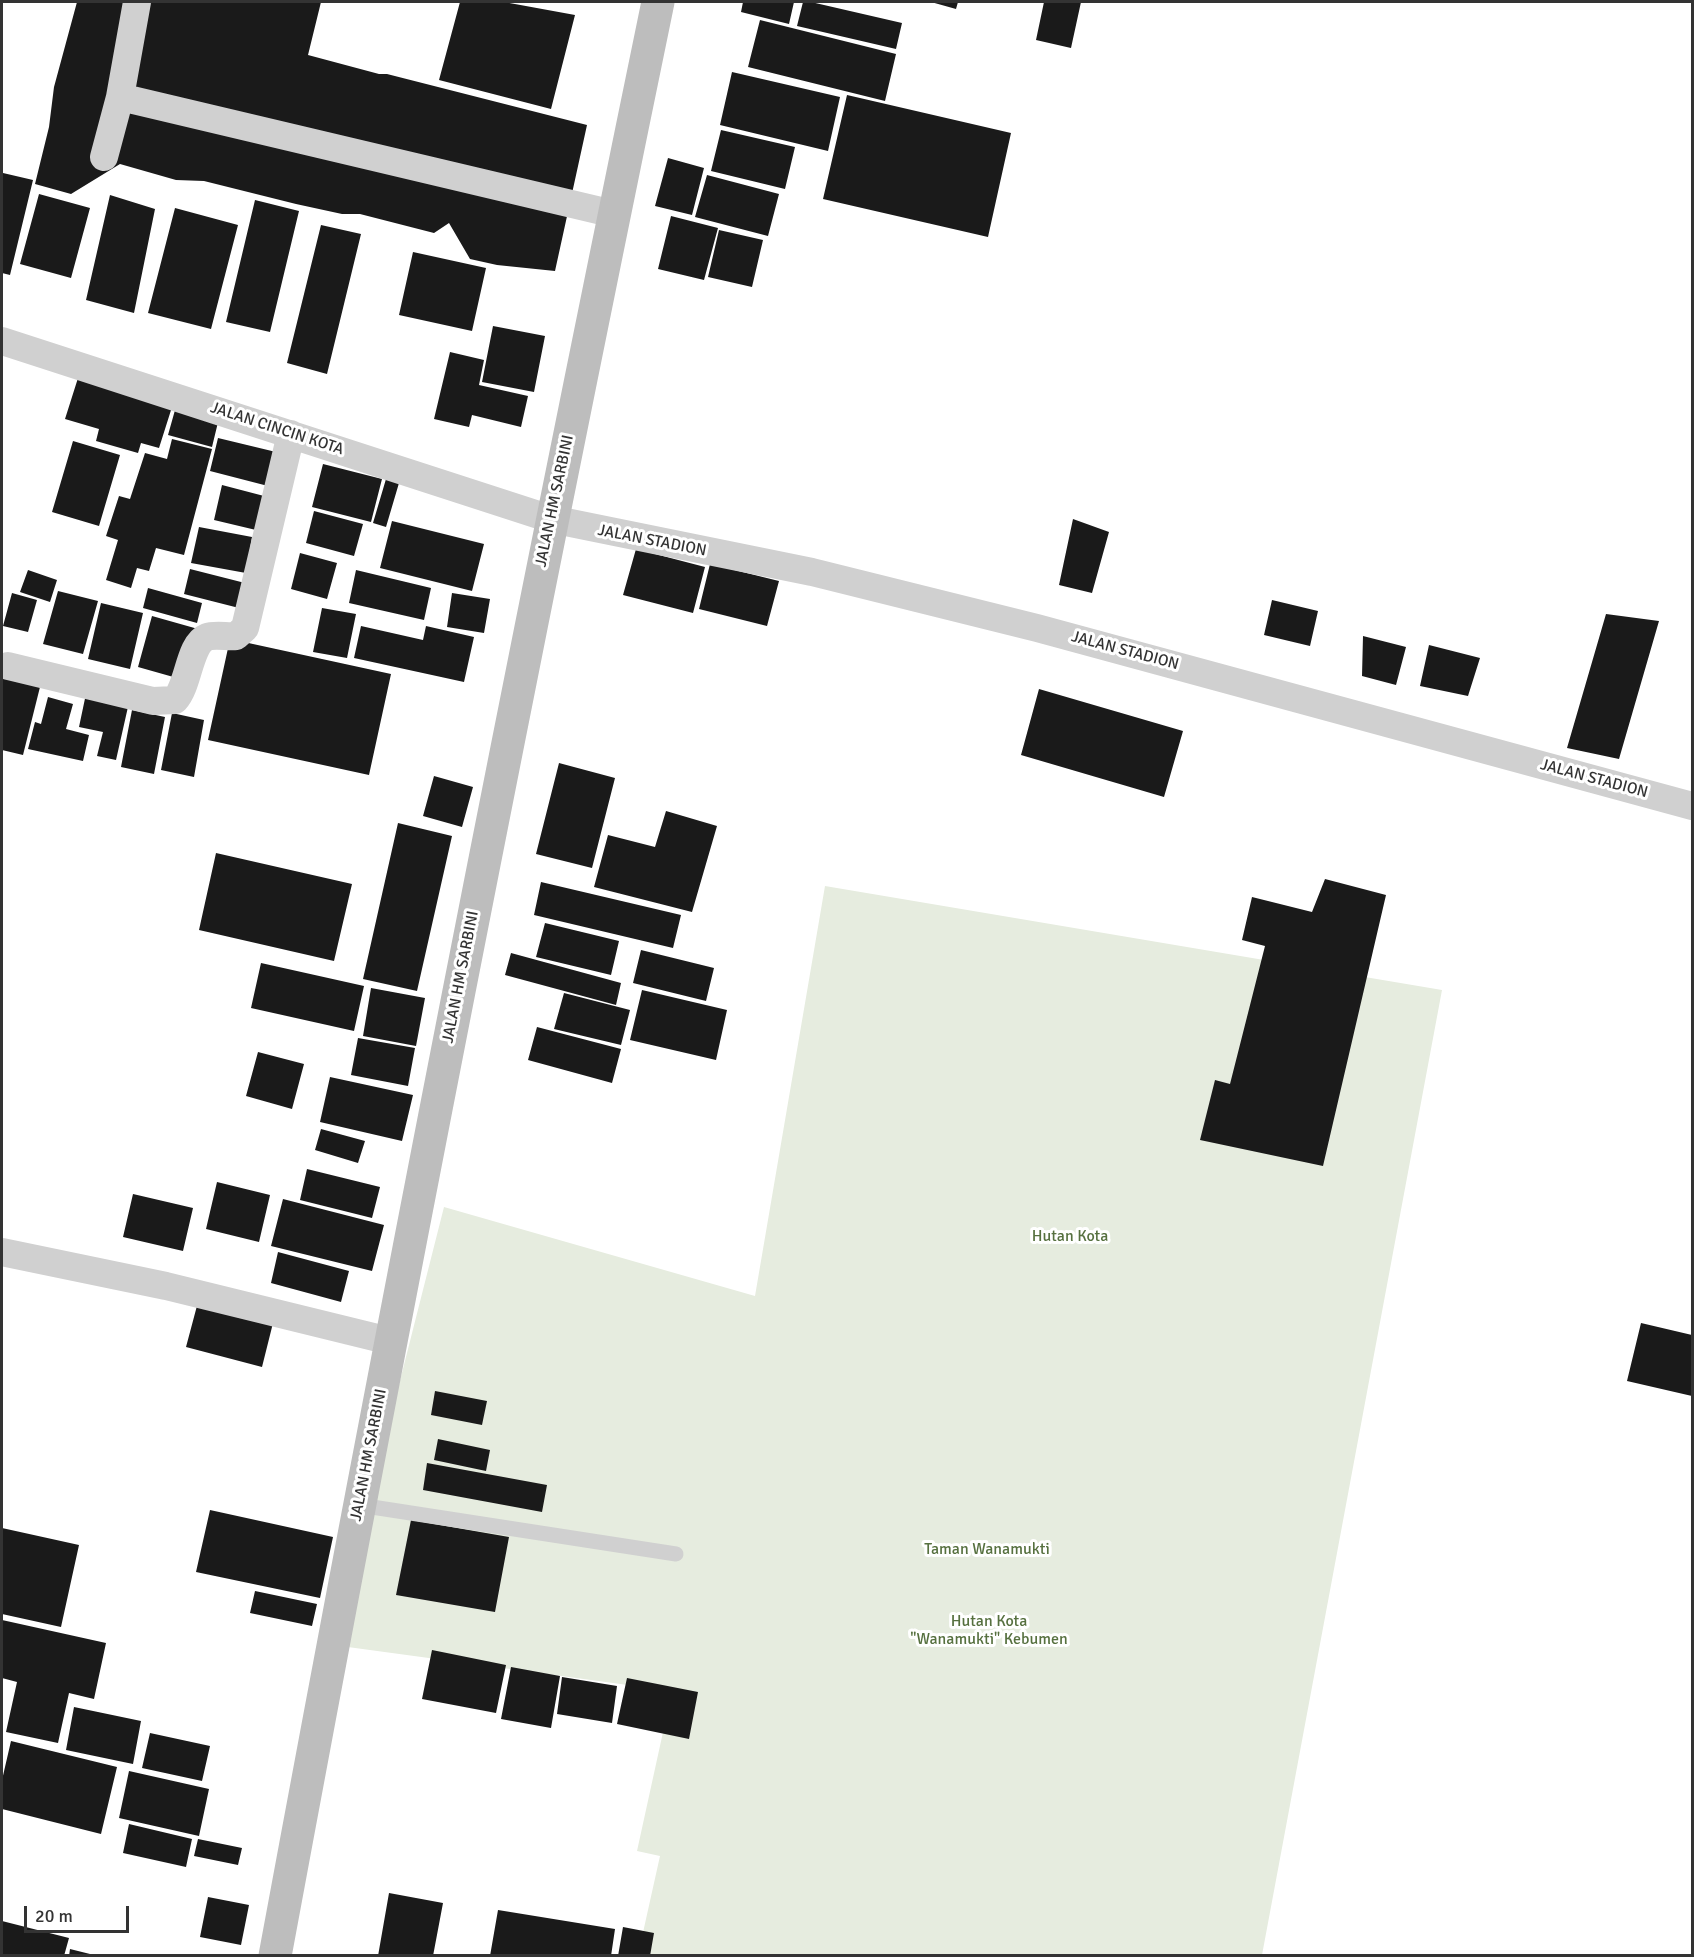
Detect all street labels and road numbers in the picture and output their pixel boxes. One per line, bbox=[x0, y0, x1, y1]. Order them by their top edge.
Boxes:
street label: JALAN CINCIN KOTA bbox=[208, 398, 346, 460]
street label: JALAN HM SARBINI bbox=[532, 433, 578, 569]
street label: JALAN STADION bbox=[596, 521, 708, 561]
street label: JALAN STADION bbox=[1069, 627, 1181, 675]
street label: JALAN STADION bbox=[1538, 755, 1650, 803]
street label: JALAN HM SARBINI bbox=[439, 909, 483, 1045]
street label: JALAN HM SARBINI bbox=[347, 1387, 391, 1523]

